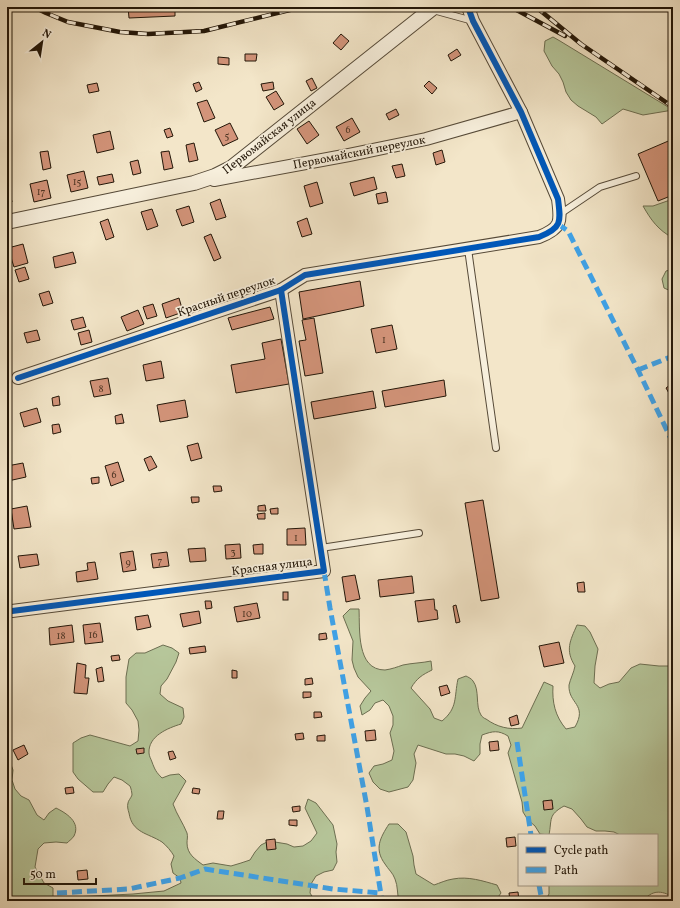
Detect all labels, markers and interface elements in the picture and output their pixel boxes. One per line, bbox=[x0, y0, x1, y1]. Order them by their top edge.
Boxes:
north arrow bbox=[22, 22, 62, 62]
text: N bbox=[39, 26, 53, 43]
street label: Первомайская улица bbox=[219, 95, 320, 178]
house number: 6 bbox=[345, 123, 351, 137]
house number: 5 bbox=[225, 129, 230, 143]
street label: Первомайский переулок bbox=[292, 132, 427, 174]
house number: 15 bbox=[73, 175, 82, 189]
house number: 17 bbox=[37, 185, 46, 199]
street label: Красный переулок bbox=[175, 273, 278, 321]
house number: 1 bbox=[382, 333, 386, 347]
house number: 8 bbox=[98, 382, 104, 396]
house number: 6 bbox=[111, 468, 117, 482]
house number: 1 bbox=[294, 531, 298, 545]
house number: 3 bbox=[230, 545, 236, 559]
house number: 7 bbox=[158, 554, 163, 568]
street label: Красная улица bbox=[231, 554, 313, 580]
house number: 9 bbox=[125, 556, 131, 570]
house number: 10 bbox=[242, 607, 252, 621]
house number: 16 bbox=[89, 628, 97, 642]
house number: 18 bbox=[57, 629, 65, 643]
legend bbox=[518, 834, 658, 886]
text: Cycle path bbox=[554, 843, 609, 859]
scale bar bbox=[24, 860, 96, 886]
text: Path bbox=[554, 863, 578, 879]
text: 50 m bbox=[30, 867, 56, 883]

